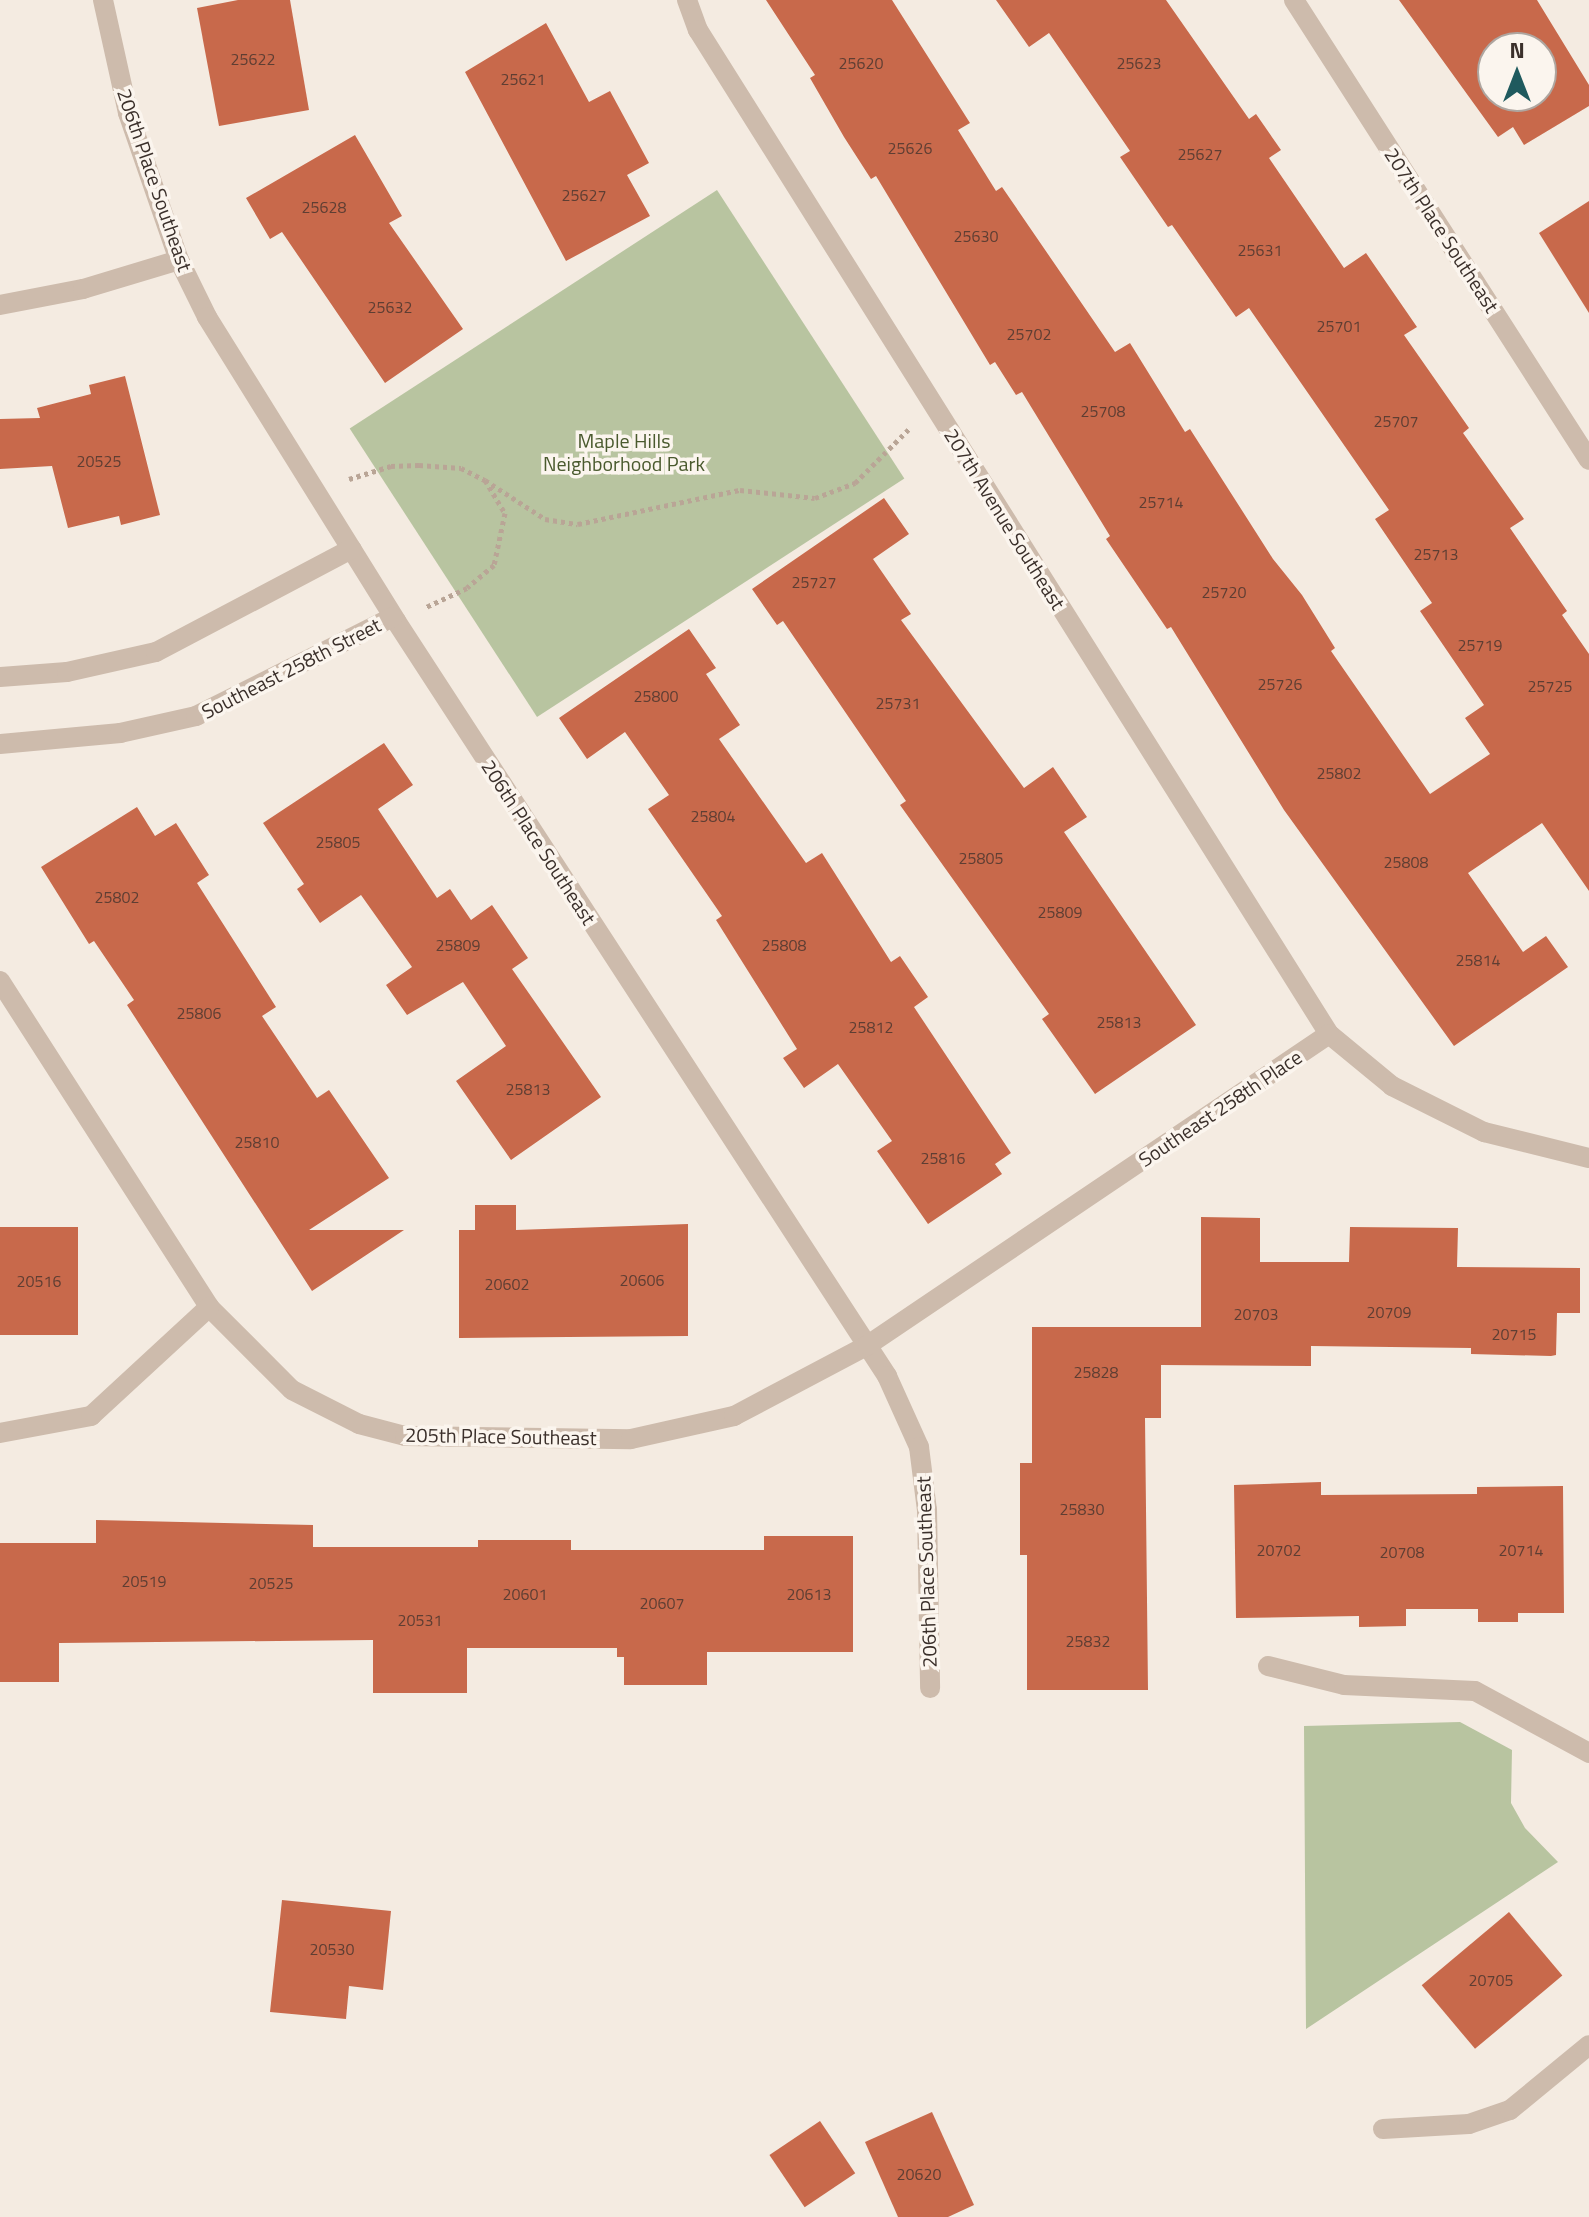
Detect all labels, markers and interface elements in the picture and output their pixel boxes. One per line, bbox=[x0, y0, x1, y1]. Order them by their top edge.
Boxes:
north arrow bbox=[1477, 32, 1557, 112]
text: N bbox=[1509, 33, 1525, 67]
house number: 25622 bbox=[231, 49, 275, 69]
house number: 25620 bbox=[839, 53, 883, 73]
house number: 25623 bbox=[1117, 53, 1161, 73]
house number: 25621 bbox=[501, 69, 545, 89]
street label: 206th Place Southeast bbox=[112, 86, 198, 274]
house number: 25626 bbox=[888, 138, 932, 158]
street label: 207th Place Southeast bbox=[1380, 143, 1504, 317]
house number: 25627 bbox=[1178, 144, 1222, 164]
house number: 25627 bbox=[562, 185, 606, 205]
house number: 25628 bbox=[302, 197, 346, 217]
house number: 25630 bbox=[954, 226, 998, 246]
house number: 25631 bbox=[1238, 240, 1282, 260]
house number: 25632 bbox=[368, 297, 412, 317]
house number: 25701 bbox=[1317, 316, 1361, 336]
house number: 25702 bbox=[1007, 324, 1051, 344]
house number: 25708 bbox=[1081, 401, 1125, 421]
house number: 25707 bbox=[1374, 411, 1418, 431]
street label: 207th Avenue Southeast bbox=[939, 424, 1071, 614]
park label: Maple Hills Neighborhood Park bbox=[543, 428, 705, 475]
house number: 20525 bbox=[77, 451, 121, 471]
house number: 25714 bbox=[1139, 492, 1183, 512]
house number: 25713 bbox=[1414, 544, 1458, 564]
house number: 25727 bbox=[792, 572, 836, 592]
house number: 25720 bbox=[1202, 582, 1246, 602]
street label: Southeast 258th Street bbox=[197, 612, 385, 724]
house number: 25719 bbox=[1458, 635, 1502, 655]
house number: 25726 bbox=[1258, 674, 1302, 694]
house number: 25725 bbox=[1528, 676, 1572, 696]
house number: 25800 bbox=[634, 686, 678, 706]
house number: 25731 bbox=[876, 693, 920, 713]
street label: 206th Place Southeast bbox=[477, 755, 601, 929]
house number: 25802 bbox=[1317, 763, 1361, 783]
house number: 25804 bbox=[691, 806, 735, 826]
house number: 25805 bbox=[316, 832, 360, 852]
house number: 25805 bbox=[959, 848, 1003, 868]
house number: 25808 bbox=[1384, 852, 1428, 872]
house number: 25802 bbox=[95, 887, 139, 907]
house number: 25809 bbox=[1038, 902, 1082, 922]
house number: 25809 bbox=[436, 935, 480, 955]
house number: 25808 bbox=[762, 935, 806, 955]
house number: 25814 bbox=[1456, 950, 1500, 970]
house number: 25806 bbox=[177, 1003, 221, 1023]
house number: 25813 bbox=[1097, 1012, 1141, 1032]
house number: 25812 bbox=[849, 1017, 893, 1037]
street label: Southeast 258th Place bbox=[1134, 1044, 1306, 1172]
house number: 25813 bbox=[506, 1079, 550, 1099]
house number: 25810 bbox=[235, 1132, 279, 1152]
house number: 25816 bbox=[921, 1148, 965, 1168]
house number: 20606 bbox=[620, 1270, 664, 1290]
house number: 20516 bbox=[17, 1271, 61, 1291]
house number: 20602 bbox=[485, 1274, 529, 1294]
house number: 20709 bbox=[1367, 1302, 1411, 1322]
house number: 20703 bbox=[1234, 1304, 1278, 1324]
house number: 20715 bbox=[1492, 1324, 1536, 1344]
house number: 25828 bbox=[1074, 1362, 1118, 1382]
street label: 205th Place Southeast bbox=[405, 1422, 597, 1450]
street label: 206th Place Southeast bbox=[911, 1476, 941, 1668]
house number: 25830 bbox=[1060, 1499, 1104, 1519]
house number: 20702 bbox=[1257, 1540, 1301, 1560]
house number: 20714 bbox=[1499, 1540, 1543, 1560]
house number: 20708 bbox=[1380, 1542, 1424, 1562]
house number: 20519 bbox=[122, 1571, 166, 1591]
house number: 20525 bbox=[249, 1573, 293, 1593]
house number: 20601 bbox=[503, 1584, 547, 1604]
house number: 20613 bbox=[787, 1584, 831, 1604]
house number: 20607 bbox=[640, 1593, 684, 1613]
house number: 20531 bbox=[398, 1610, 442, 1630]
house number: 25832 bbox=[1066, 1631, 1110, 1651]
house number: 20530 bbox=[310, 1939, 354, 1959]
house number: 20705 bbox=[1469, 1970, 1513, 1990]
house number: 20620 bbox=[897, 2164, 941, 2184]

